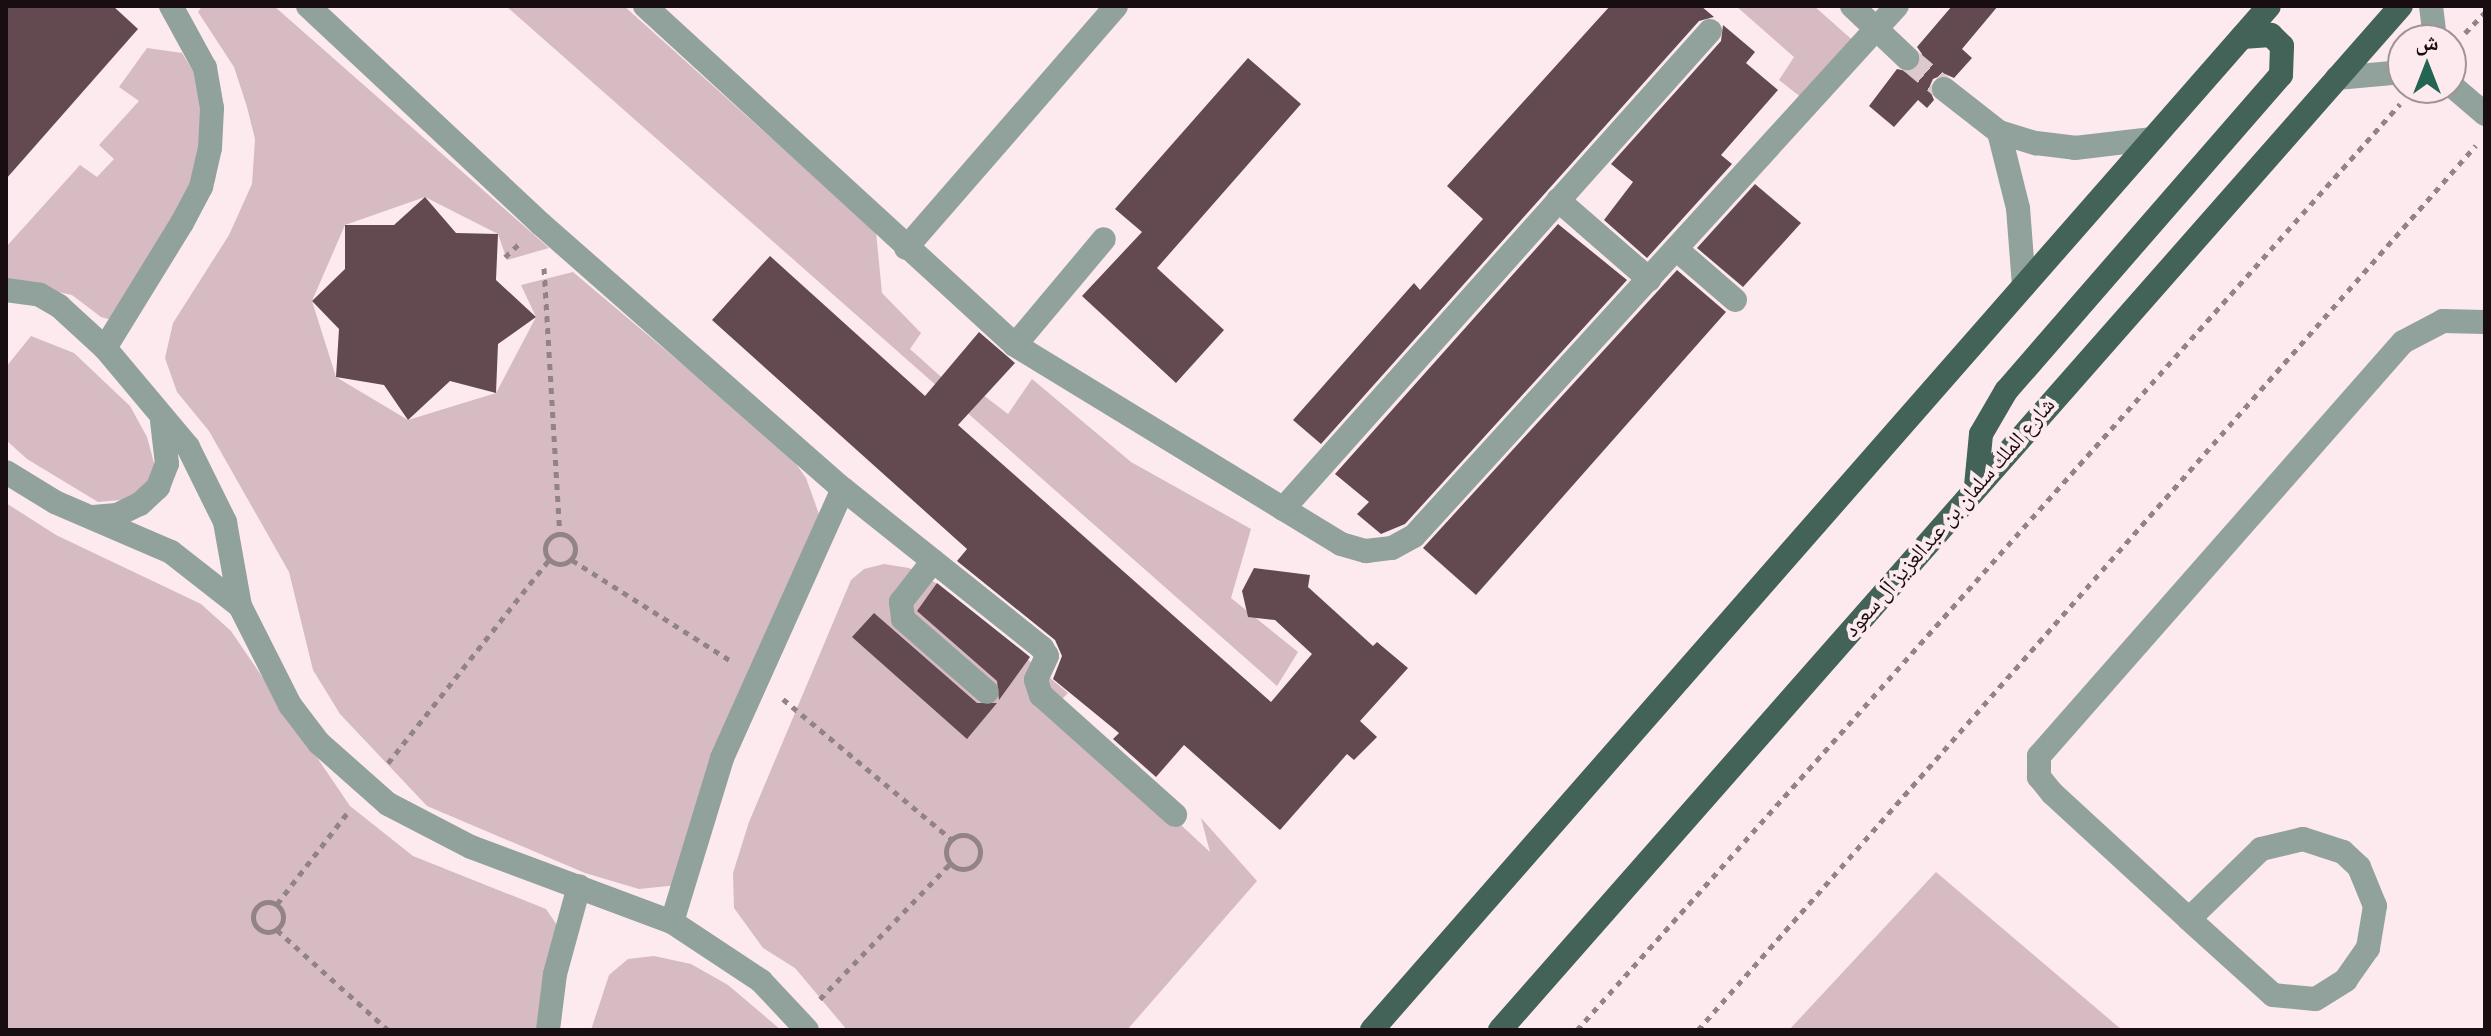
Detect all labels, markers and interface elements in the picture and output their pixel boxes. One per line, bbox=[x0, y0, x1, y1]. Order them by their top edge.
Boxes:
north arrow bbox=[2387, 24, 2467, 104]
text: ش bbox=[2415, 27, 2439, 57]
street label: شارع الملك سلمان بن عبدالعزيز آل سعود bbox=[1838, 392, 2060, 642]

